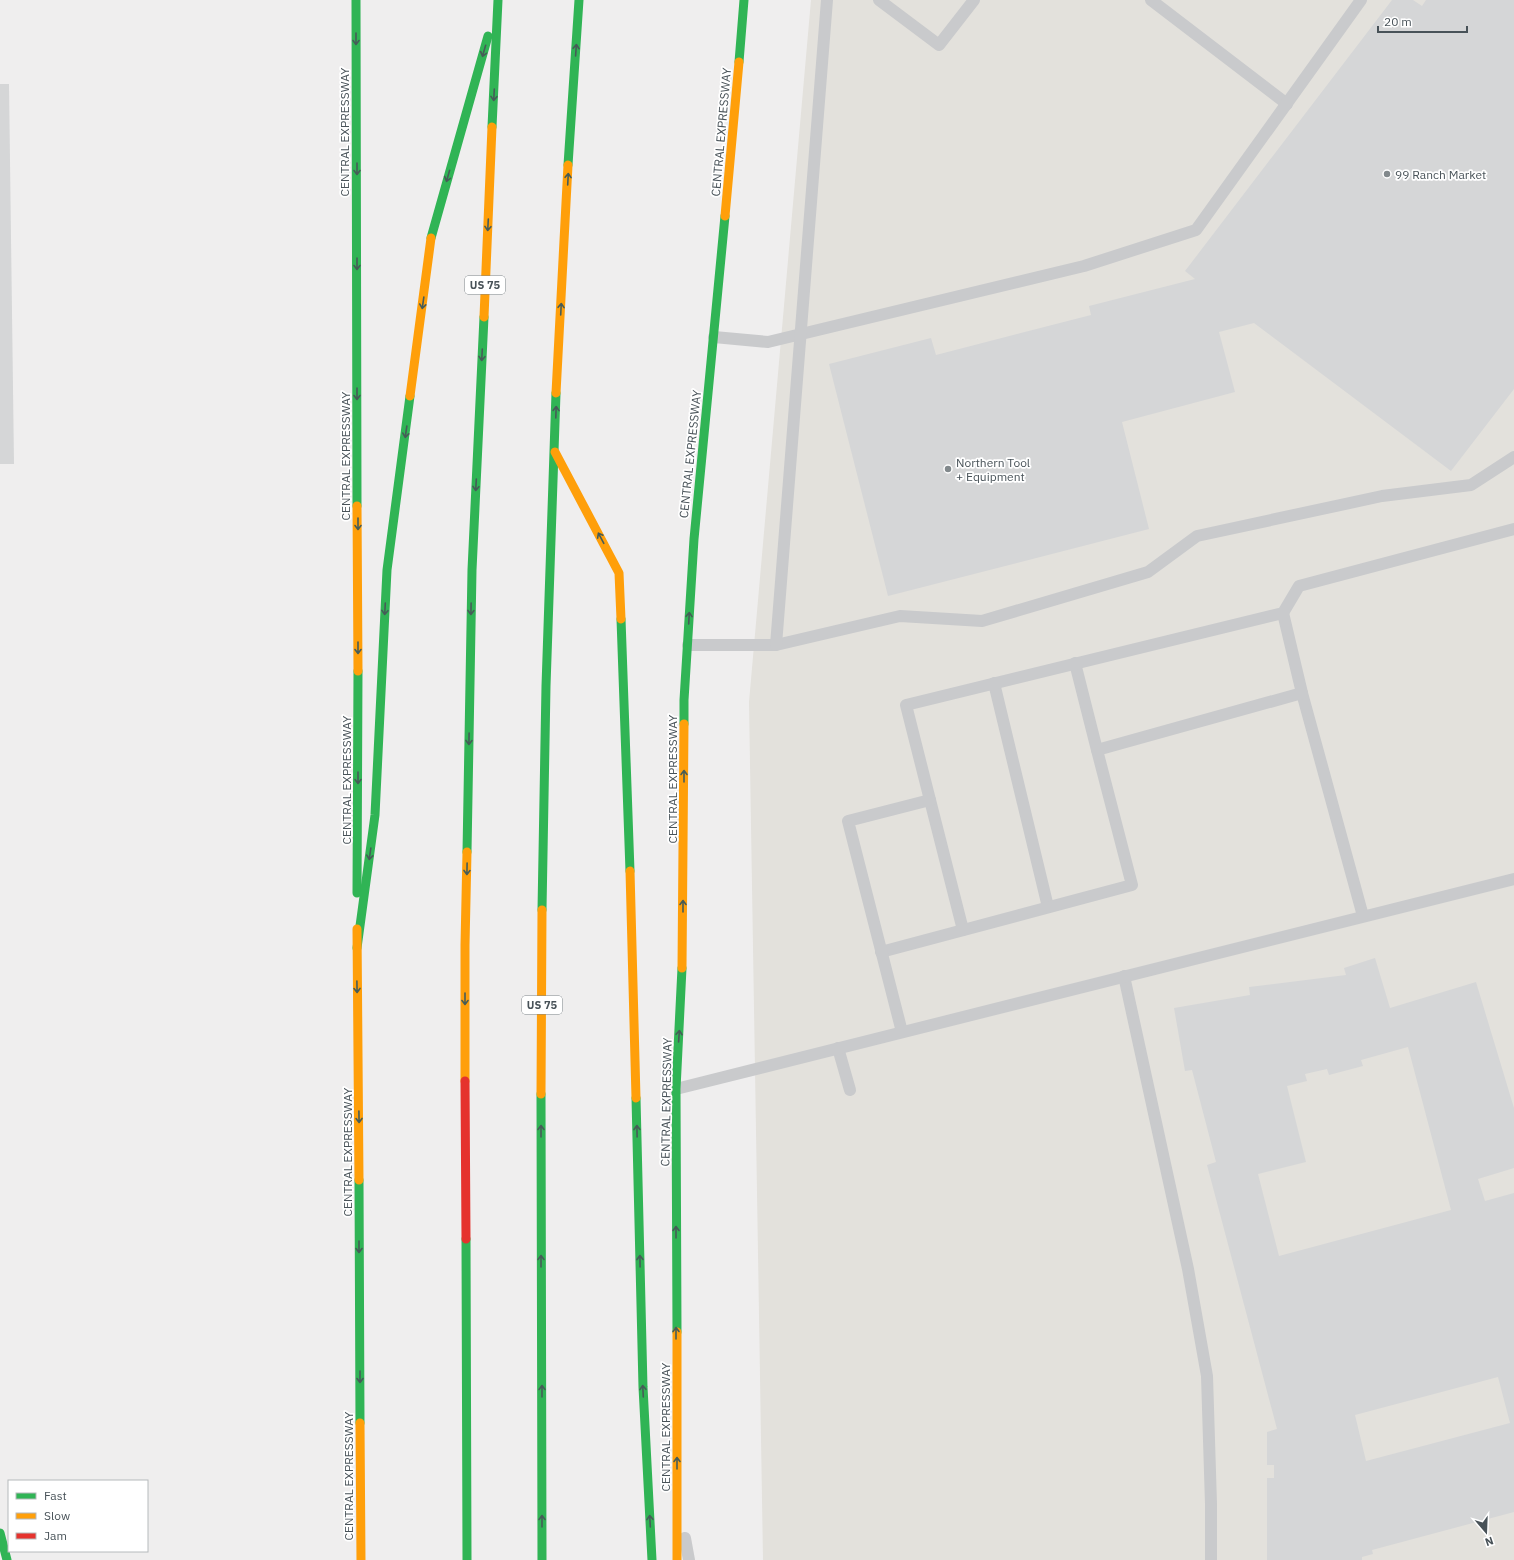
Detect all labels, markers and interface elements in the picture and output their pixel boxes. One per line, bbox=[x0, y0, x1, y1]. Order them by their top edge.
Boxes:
scale bar bbox=[1378, 8, 1467, 34]
text: 20 m bbox=[1384, 14, 1412, 29]
one-way arrow bbox=[352, 32, 360, 45]
one-way arrow bbox=[480, 44, 487, 57]
one-way arrow bbox=[572, 44, 579, 57]
street label: CENTRAL EXPRESSWAY bbox=[708, 67, 734, 197]
street label: CENTRAL EXPRESSWAY bbox=[337, 68, 352, 196]
one-way arrow bbox=[490, 88, 498, 101]
one-way arrow bbox=[353, 162, 361, 175]
place label: 99 Ranch Market bbox=[1395, 167, 1486, 182]
one-way arrow bbox=[444, 169, 451, 182]
marker: 99 Ranch Market bbox=[1382, 169, 1392, 179]
one-way arrow bbox=[564, 173, 571, 186]
one-way arrow bbox=[484, 218, 492, 231]
one-way arrow bbox=[353, 257, 361, 270]
road number: US 75 bbox=[465, 276, 505, 294]
one-way arrow bbox=[419, 296, 427, 309]
one-way arrow bbox=[557, 303, 564, 316]
one-way arrow bbox=[478, 348, 486, 361]
one-way arrow bbox=[353, 387, 361, 400]
street label: CENTRAL EXPRESSWAY bbox=[676, 389, 704, 519]
street label: CENTRAL EXPRESSWAY bbox=[338, 392, 353, 520]
one-way arrow bbox=[552, 406, 560, 419]
one-way arrow bbox=[402, 425, 410, 438]
place label: Northern Tool + Equipment bbox=[956, 455, 1030, 484]
marker: Northern Tool + Equipment bbox=[943, 464, 953, 474]
one-way arrow bbox=[472, 478, 479, 491]
one-way arrow bbox=[354, 517, 362, 530]
one-way arrow bbox=[596, 533, 604, 545]
one-way arrow bbox=[382, 602, 389, 615]
one-way arrow bbox=[467, 602, 475, 615]
one-way arrow bbox=[686, 612, 693, 625]
one-way arrow bbox=[354, 641, 362, 654]
street label: CENTRAL EXPRESSWAY bbox=[665, 715, 680, 843]
street label: CENTRAL EXPRESSWAY bbox=[339, 716, 354, 844]
one-way arrow bbox=[465, 732, 473, 745]
one-way arrow bbox=[680, 770, 688, 783]
one-way arrow bbox=[354, 771, 362, 784]
one-way arrow bbox=[366, 847, 374, 860]
one-way arrow bbox=[463, 862, 470, 875]
one-way arrow bbox=[679, 900, 687, 913]
one-way arrow bbox=[354, 980, 361, 993]
one-way arrow bbox=[461, 992, 469, 1005]
road number: US 75 bbox=[522, 996, 562, 1014]
one-way arrow bbox=[676, 1030, 683, 1043]
street label: CENTRAL EXPRESSWAY bbox=[657, 1037, 675, 1167]
street label: CENTRAL EXPRESSWAY bbox=[340, 1088, 355, 1216]
one-way arrow bbox=[355, 1110, 363, 1123]
one-way arrow bbox=[537, 1125, 545, 1138]
one-way arrow bbox=[633, 1125, 641, 1138]
one-way arrow bbox=[672, 1226, 680, 1239]
one-way arrow bbox=[355, 1240, 363, 1253]
one-way arrow bbox=[537, 1255, 545, 1268]
one-way arrow bbox=[636, 1255, 644, 1268]
one-way arrow bbox=[672, 1327, 680, 1340]
street label: CENTRAL EXPRESSWAY bbox=[658, 1363, 673, 1491]
one-way arrow bbox=[356, 1370, 364, 1383]
one-way arrow bbox=[538, 1385, 546, 1398]
one-way arrow bbox=[640, 1385, 647, 1398]
street label: CENTRAL EXPRESSWAY bbox=[341, 1412, 356, 1540]
one-way arrow bbox=[673, 1457, 681, 1470]
legend bbox=[8, 1480, 148, 1552]
text: Fast bbox=[44, 1488, 67, 1503]
text: Slow bbox=[44, 1508, 70, 1523]
north arrow bbox=[1466, 1512, 1506, 1552]
one-way arrow bbox=[538, 1515, 546, 1528]
one-way arrow bbox=[646, 1515, 654, 1528]
text: Jam bbox=[44, 1528, 67, 1543]
text: N bbox=[1483, 1534, 1495, 1549]

